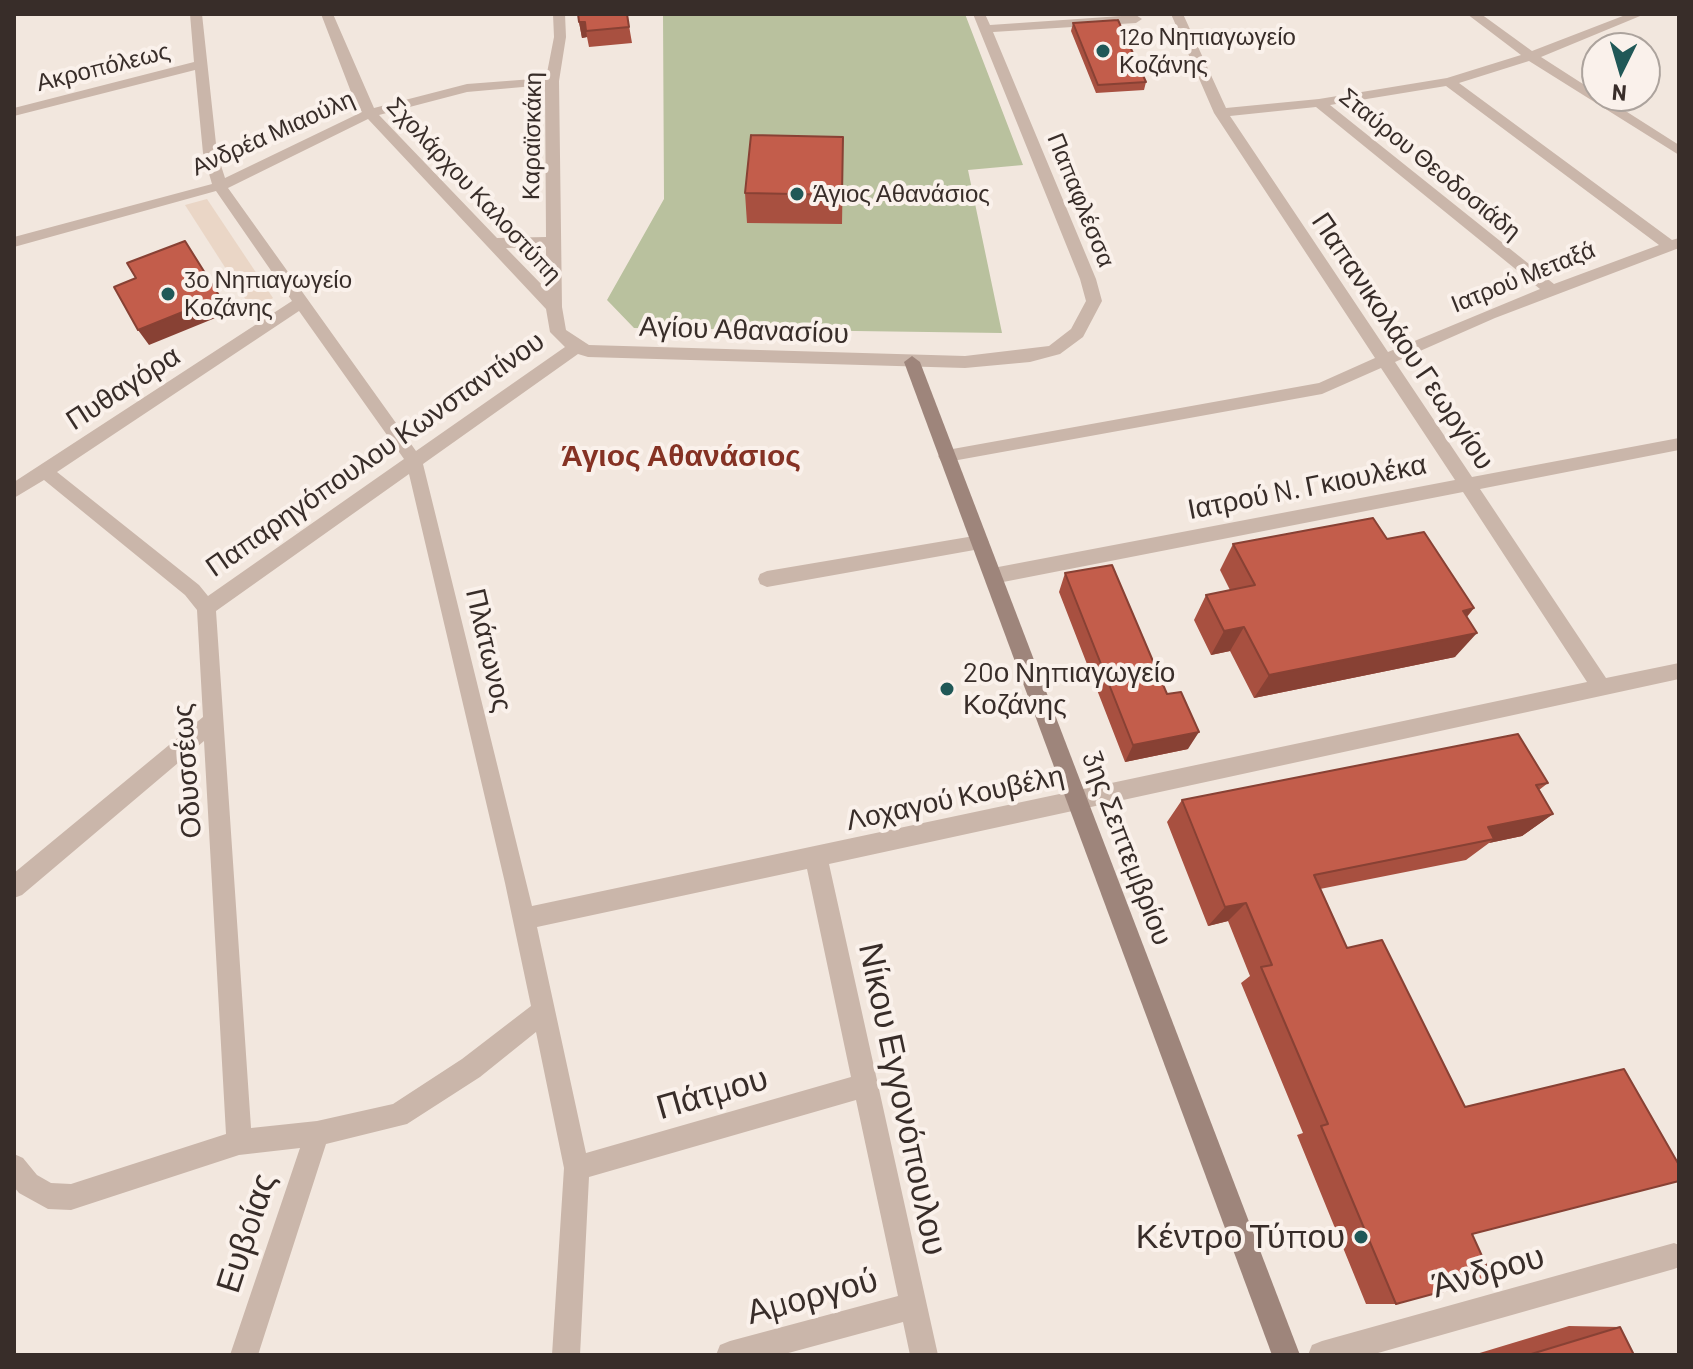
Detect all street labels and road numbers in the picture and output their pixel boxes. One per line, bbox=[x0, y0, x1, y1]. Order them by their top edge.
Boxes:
street label: Ακροπόλεως bbox=[33, 37, 173, 97]
street label: Καραϊσκάκη bbox=[516, 72, 548, 200]
street label: Σταύρου Θεοδοσιάδη bbox=[1334, 82, 1526, 246]
street label: Ανδρέα Μιαούλη bbox=[187, 84, 359, 182]
street label: Σχολάρχου Καλοστύπη bbox=[381, 91, 567, 289]
street label: Παπαφλέσσα bbox=[1041, 129, 1121, 271]
street label: Παπανικολάου Γεωργίου bbox=[1304, 206, 1502, 476]
street label: Ιατρού Μεταξά bbox=[1447, 235, 1599, 319]
street label: Αγίου Αθανασίου bbox=[639, 310, 849, 350]
street label: Παπαρηγόπουλου Κωνσταντίνου bbox=[199, 324, 551, 584]
street label: Πυθαγόρα bbox=[60, 339, 186, 437]
street label: Ιατρού N. Γκιουλέκα bbox=[1185, 447, 1429, 527]
street label: Πλάτωνος bbox=[459, 585, 519, 715]
street label: Οδυσσέως bbox=[166, 702, 208, 840]
street label: 3ης Σεπτεμβρίου bbox=[1075, 746, 1179, 950]
street label: Λοχαγού Κουβέλη bbox=[843, 759, 1067, 837]
street label: Νίκου Εγγονόπουλου bbox=[850, 939, 956, 1259]
street label: Πάτμου bbox=[652, 1058, 772, 1128]
street label: Ευβoίας bbox=[208, 1168, 284, 1298]
street label: Άνδρου bbox=[1427, 1236, 1549, 1306]
street label: Αμοργού bbox=[742, 1259, 882, 1333]

